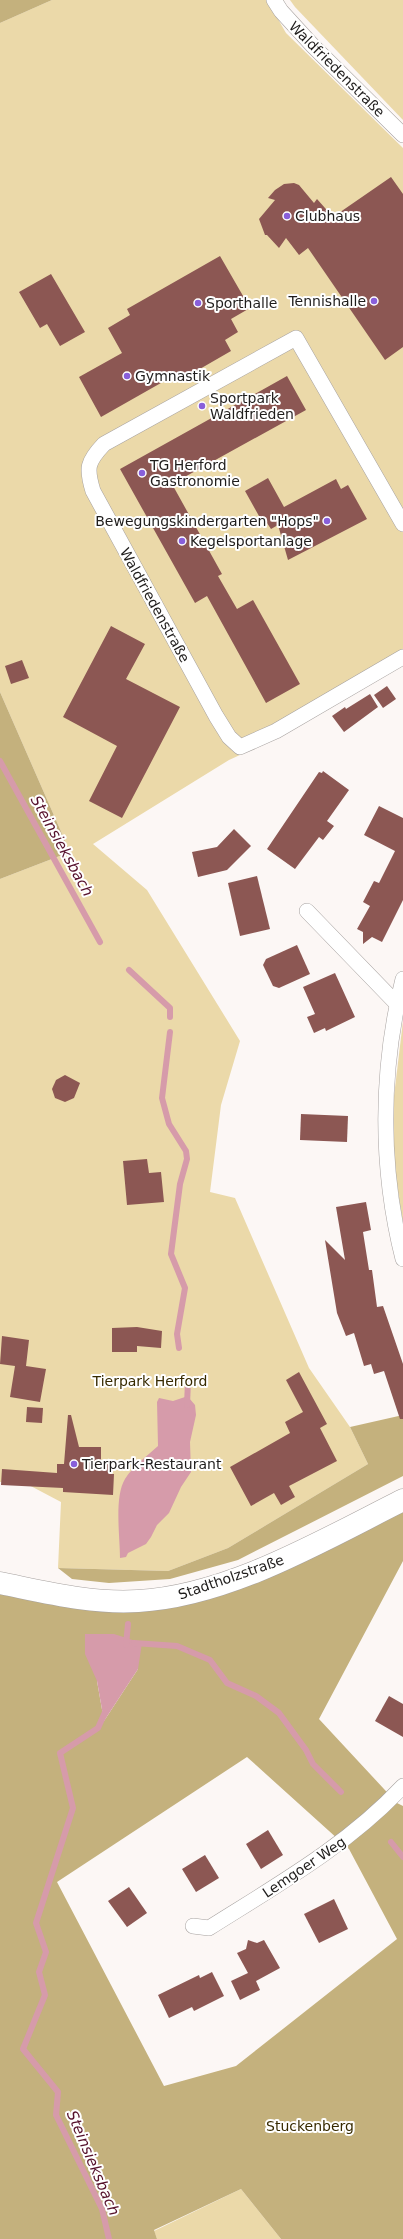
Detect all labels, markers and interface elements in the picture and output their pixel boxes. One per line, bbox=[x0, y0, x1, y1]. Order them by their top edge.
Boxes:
street label: Waldfriedenstraße bbox=[286, 18, 388, 120]
place label: Clubhaus bbox=[295, 208, 360, 224]
marker: Clubhaus bbox=[282, 211, 292, 221]
place label: Tennishalle bbox=[287, 293, 366, 309]
place label: Sporthalle bbox=[206, 295, 277, 311]
marker: Tennishalle bbox=[369, 296, 379, 306]
marker: Sporthalle bbox=[193, 298, 203, 308]
place label: Gymnastik bbox=[135, 368, 211, 384]
marker: Gymnastik bbox=[122, 371, 132, 381]
place label: Sportpark Waldfrieden bbox=[210, 390, 294, 422]
marker: Sportpark Waldfrieden bbox=[197, 401, 207, 411]
place label: TG Herford Gastronomie bbox=[149, 457, 240, 489]
marker: TG Herford Gastronomie bbox=[137, 468, 147, 478]
place label: Bewegungskindergarten "Hops" bbox=[95, 513, 319, 529]
marker: Bewegungskindergarten "Hops" bbox=[322, 516, 332, 526]
place label: Kegelsportanlage bbox=[190, 533, 312, 549]
marker: Kegelsportanlage bbox=[177, 536, 187, 546]
street label: Waldfriedenstraße bbox=[117, 545, 193, 665]
water label: Steinsieksbach bbox=[27, 792, 97, 900]
park label: Tierpark Herford bbox=[92, 1373, 207, 1389]
place label: Tierpark-Restaurant bbox=[81, 1456, 222, 1472]
marker: Tierpark-Restaurant bbox=[69, 1459, 79, 1469]
street label: Stadtholzstraße bbox=[176, 1551, 286, 1603]
street label: Lemgoer Weg bbox=[259, 1833, 349, 1901]
water label: Steinsieksbach bbox=[63, 2108, 123, 2218]
park label: Stuckenberg bbox=[266, 2118, 354, 2134]

